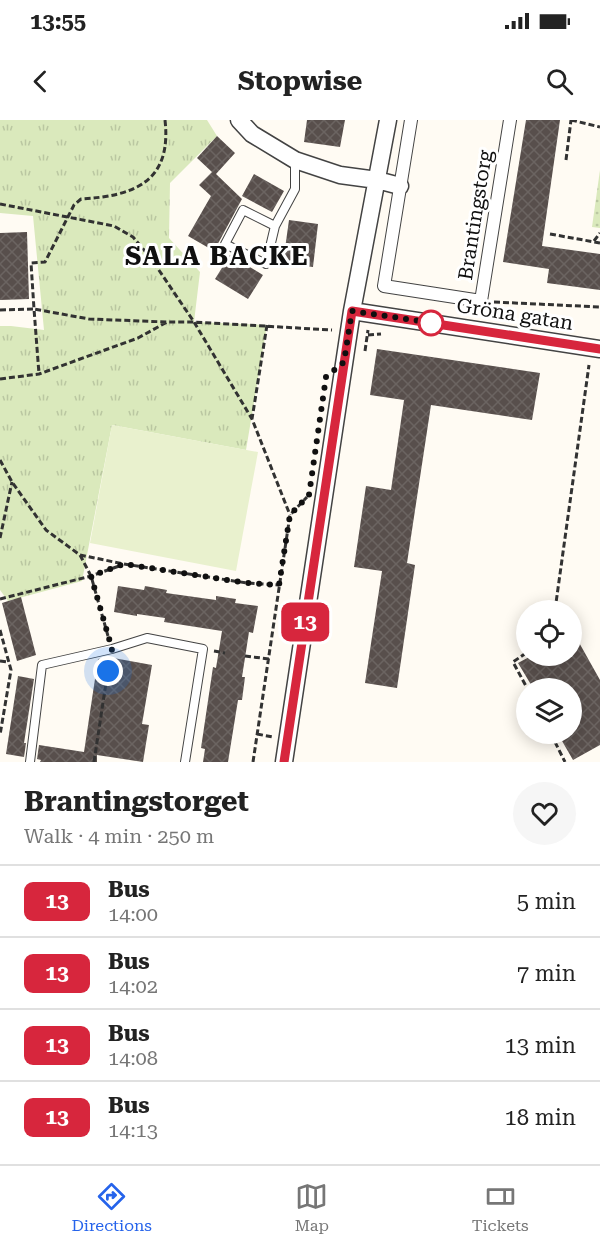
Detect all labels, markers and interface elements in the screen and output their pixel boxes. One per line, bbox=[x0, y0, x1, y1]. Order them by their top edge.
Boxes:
text: 13:55 bbox=[30, 9, 86, 34]
icon: back bbox=[24, 65, 57, 98]
text: Stopwise bbox=[238, 65, 362, 97]
icon: search bbox=[543, 65, 576, 98]
street label: Brantingstorg bbox=[453, 148, 497, 282]
district label: SALA BACKE bbox=[125, 241, 309, 271]
street label: Gröna gatan bbox=[455, 293, 575, 335]
unlabelled marker bbox=[418, 310, 444, 336]
map controls bbox=[516, 600, 582, 744]
button: locate bbox=[516, 600, 582, 666]
line badge: 13 bbox=[278, 602, 332, 642]
text: 13 bbox=[293, 610, 317, 634]
your location bbox=[93, 656, 123, 686]
button: layers bbox=[516, 678, 582, 744]
button: heart bbox=[513, 782, 576, 845]
text: Brantingstorget bbox=[24, 785, 249, 818]
text: Walk · 4 min · 250 m bbox=[24, 824, 214, 848]
text: Bus bbox=[108, 877, 150, 902]
text: 13 bbox=[45, 889, 69, 913]
text: 5 min bbox=[517, 889, 576, 914]
text: 14:00 bbox=[108, 902, 158, 926]
text: Bus bbox=[108, 949, 150, 974]
text: 13 bbox=[45, 961, 69, 985]
text: 7 min bbox=[517, 961, 576, 986]
text: 14:02 bbox=[108, 974, 158, 998]
text: Bus bbox=[108, 1021, 150, 1046]
text: 13 bbox=[45, 1033, 69, 1057]
text: 13 min bbox=[505, 1033, 576, 1058]
text: 14:08 bbox=[108, 1046, 158, 1070]
text: Bus bbox=[108, 1093, 150, 1118]
text: 13 bbox=[45, 1105, 69, 1129]
text: 18 min bbox=[505, 1105, 576, 1130]
text: 14:13 bbox=[108, 1118, 158, 1142]
tab: Directions bbox=[71, 1180, 152, 1235]
tab: Map bbox=[295, 1180, 329, 1235]
tab: Tickets bbox=[472, 1180, 529, 1235]

